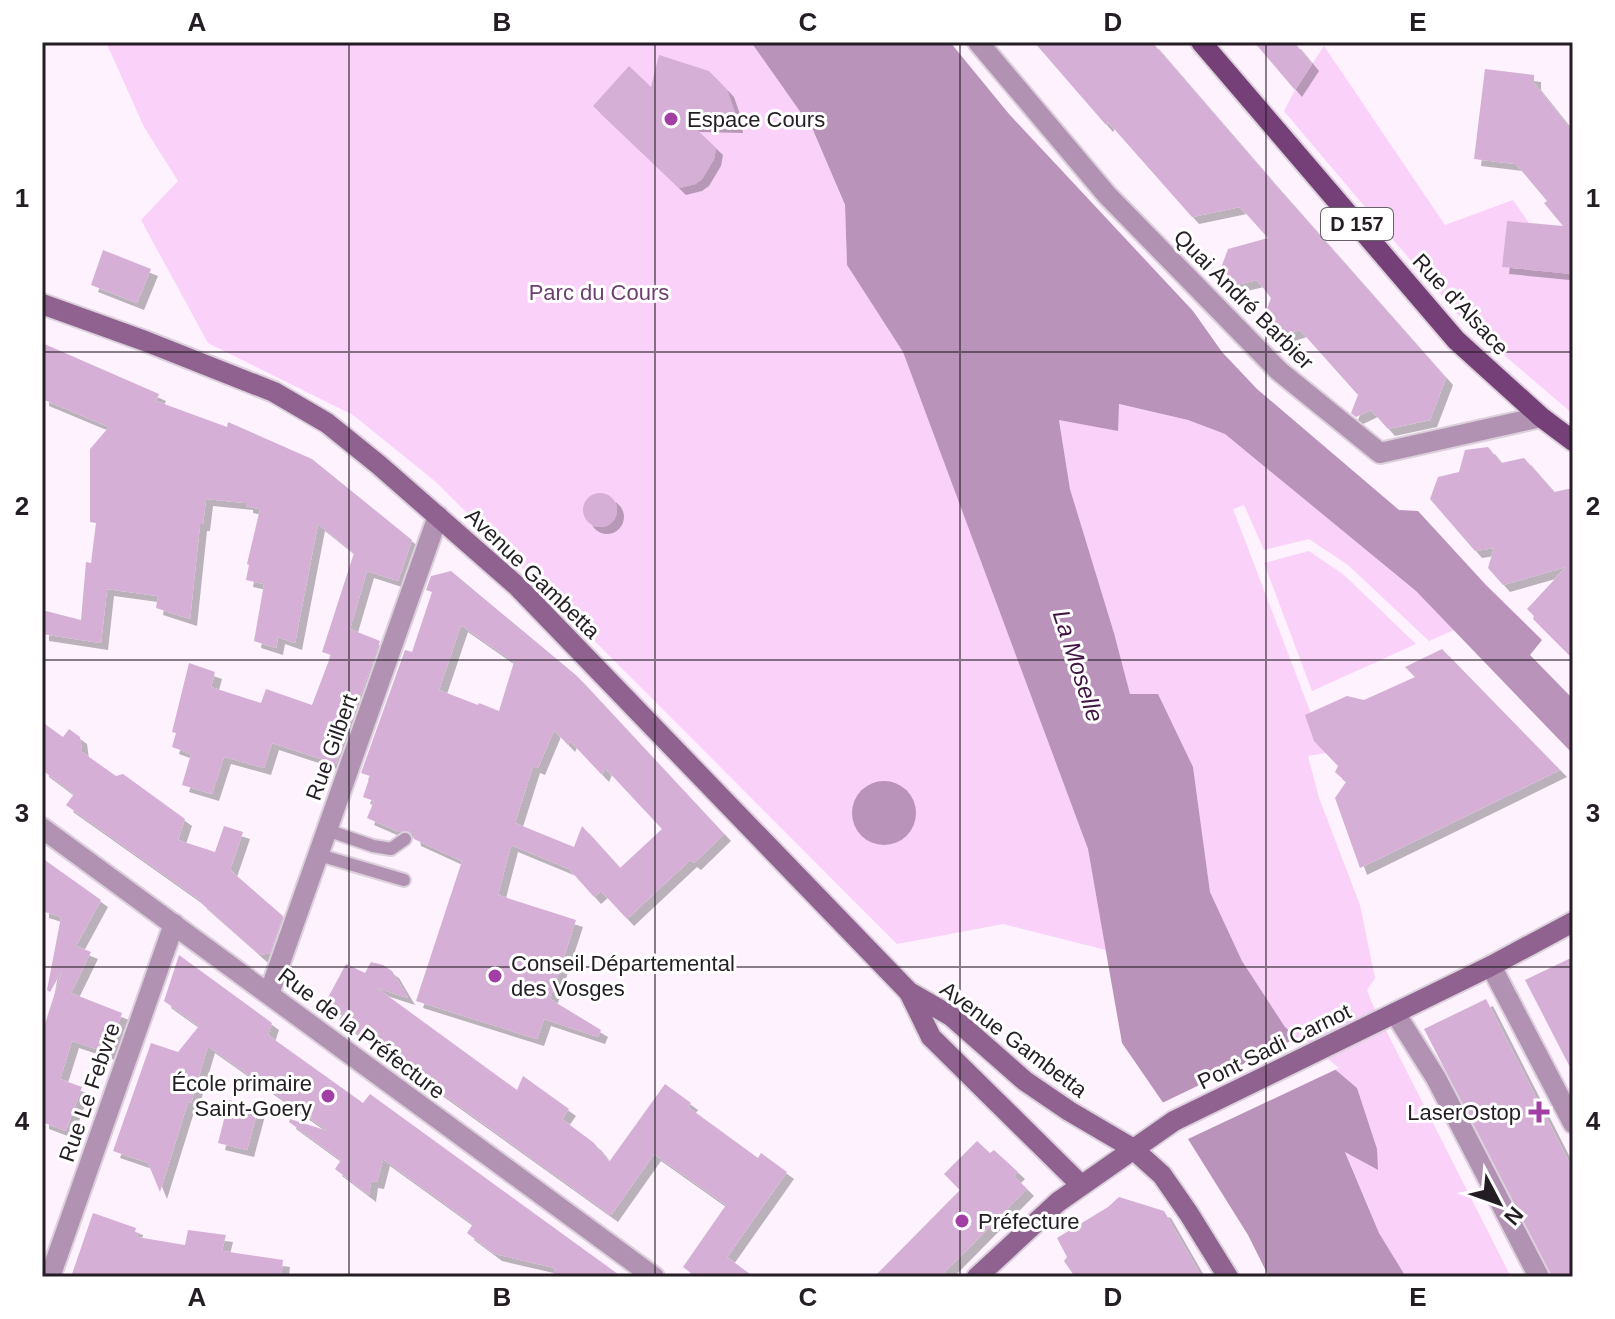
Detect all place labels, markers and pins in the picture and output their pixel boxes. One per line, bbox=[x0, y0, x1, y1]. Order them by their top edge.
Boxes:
place label: Espace Cours bbox=[687, 107, 825, 132]
marker: Espace Cours bbox=[662, 110, 680, 128]
place label: Conseil Départemental des Vosges bbox=[511, 951, 735, 1001]
marker: Conseil Départemental des Vosges bbox=[486, 967, 504, 985]
place label: École primaire Saint-Goery bbox=[171, 1071, 312, 1121]
marker: École primaire Saint-Goery bbox=[319, 1087, 337, 1105]
place label: LaserOstop bbox=[1407, 1100, 1521, 1125]
marker: LaserOstop bbox=[1528, 1101, 1550, 1123]
place label: Préfecture bbox=[978, 1209, 1080, 1234]
marker: Préfecture bbox=[953, 1212, 971, 1230]

